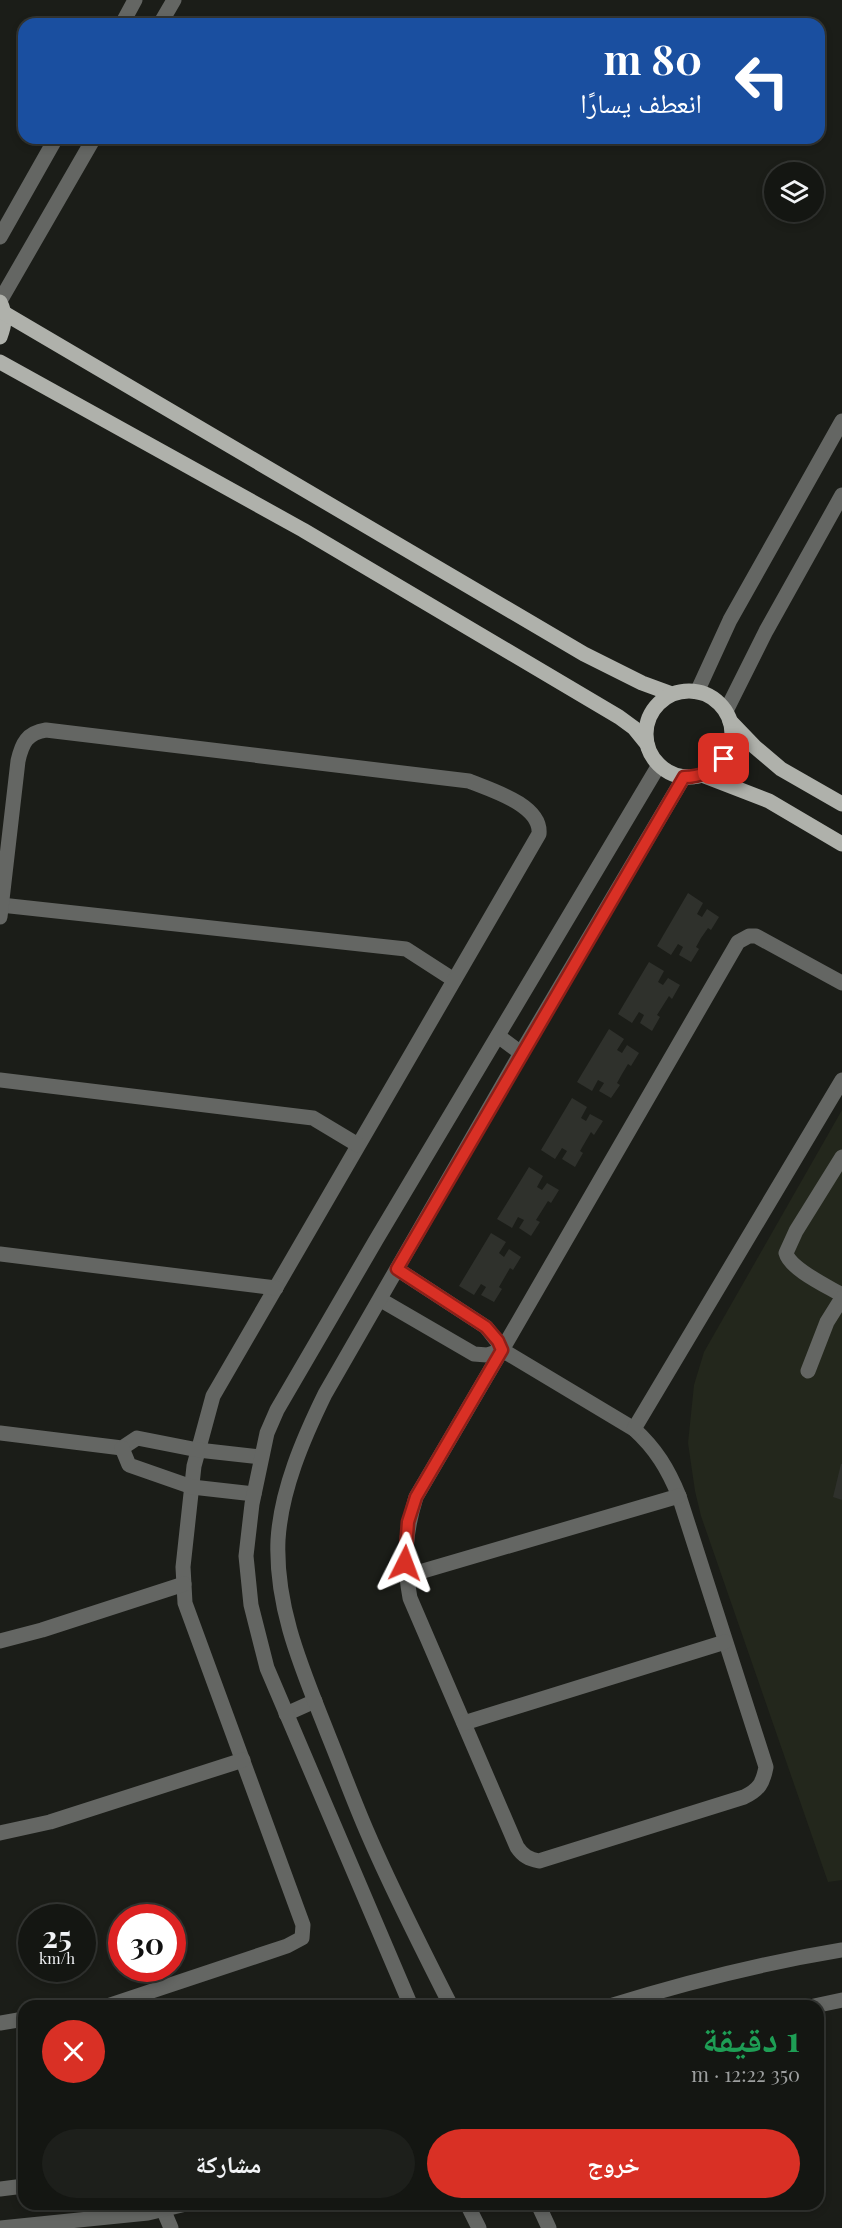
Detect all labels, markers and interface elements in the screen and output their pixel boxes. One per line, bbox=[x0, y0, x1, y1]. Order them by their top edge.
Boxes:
text: 80 m bbox=[604, 30, 702, 86]
icon: left bbox=[723, 42, 801, 120]
text: انعطف يسارًا bbox=[580, 84, 702, 120]
map controls bbox=[764, 162, 824, 222]
button: layers bbox=[764, 162, 824, 222]
pin bbox=[698, 733, 749, 784]
icon: arrive bbox=[707, 742, 740, 775]
position arrow bbox=[373, 1531, 437, 1595]
speed limit sign: 30 bbox=[108, 1904, 186, 1982]
text: 25 bbox=[42, 1916, 72, 1956]
text: km/h bbox=[39, 1948, 75, 1968]
text: 1 دقيقة bbox=[702, 2013, 800, 2061]
button: close bbox=[42, 2020, 105, 2083]
text: 350 m · 12:22 bbox=[691, 2060, 800, 2087]
button: مشاركة bbox=[42, 2129, 415, 2198]
button: خروج bbox=[427, 2129, 800, 2198]

